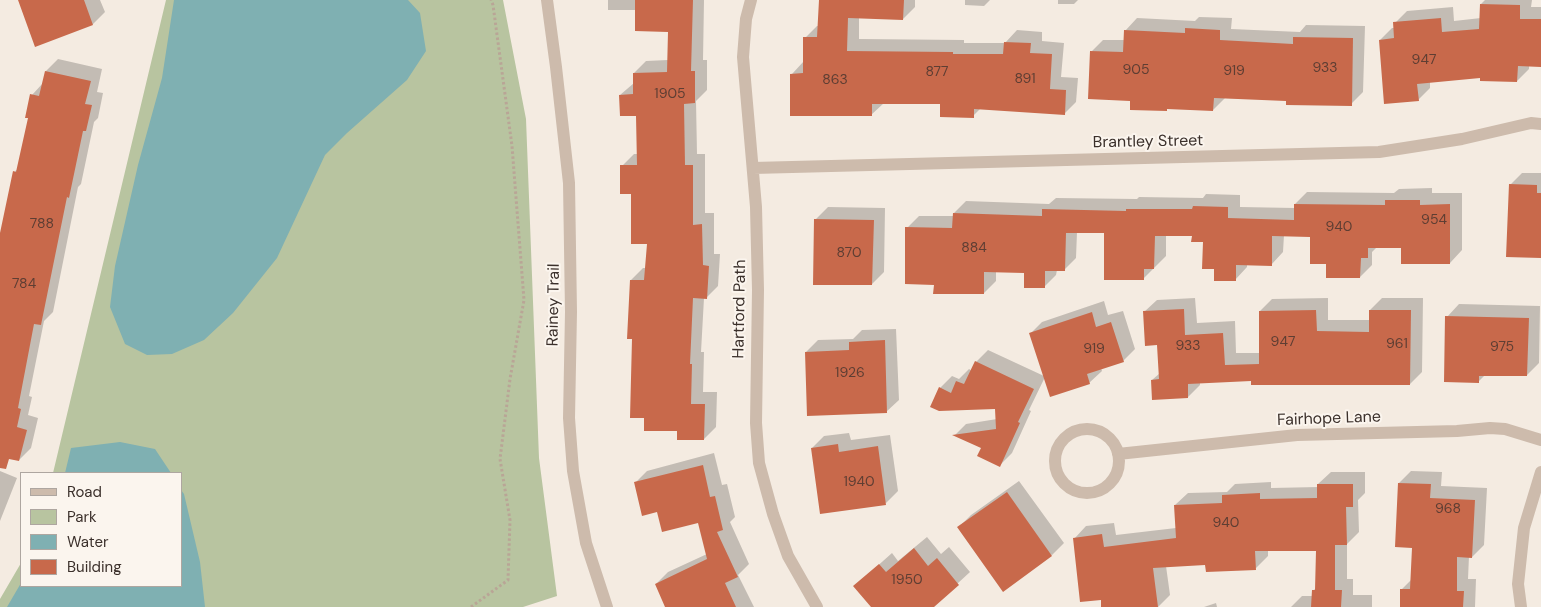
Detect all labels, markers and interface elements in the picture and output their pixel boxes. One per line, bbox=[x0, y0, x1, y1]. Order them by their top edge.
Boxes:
house number: 947 bbox=[1412, 52, 1436, 68]
house number: 933 bbox=[1312, 60, 1338, 76]
house number: 905 bbox=[1123, 62, 1149, 78]
house number: 919 bbox=[1223, 63, 1245, 79]
house number: 877 bbox=[925, 64, 949, 80]
house number: 891 bbox=[1014, 71, 1036, 87]
house number: 863 bbox=[822, 72, 848, 88]
house number: 1905 bbox=[654, 86, 686, 102]
street label: Brantley Street bbox=[1093, 131, 1203, 153]
house number: 954 bbox=[1421, 212, 1447, 228]
house number: 788 bbox=[30, 216, 54, 232]
house number: 940 bbox=[1326, 219, 1352, 235]
house number: 884 bbox=[961, 240, 987, 256]
house number: 870 bbox=[836, 245, 862, 261]
street label: Hartford Path bbox=[730, 259, 750, 359]
street label: Rainey Trail bbox=[544, 263, 564, 347]
house number: 784 bbox=[12, 276, 36, 292]
house number: 947 bbox=[1271, 334, 1295, 350]
house number: 961 bbox=[1386, 336, 1408, 352]
house number: 933 bbox=[1175, 338, 1201, 354]
house number: 975 bbox=[1490, 339, 1514, 355]
house number: 919 bbox=[1083, 341, 1105, 357]
house number: 1926 bbox=[835, 365, 865, 381]
street label: Fairhope Lane bbox=[1277, 408, 1381, 430]
legend bbox=[20, 472, 182, 587]
house number: 1940 bbox=[843, 474, 875, 490]
text: Road bbox=[67, 482, 102, 502]
house number: 968 bbox=[1435, 501, 1461, 517]
text: Park bbox=[67, 507, 97, 527]
house number: 940 bbox=[1213, 515, 1239, 531]
text: Water bbox=[67, 532, 108, 552]
text: Building bbox=[67, 557, 122, 577]
house number: 1950 bbox=[891, 572, 923, 588]

